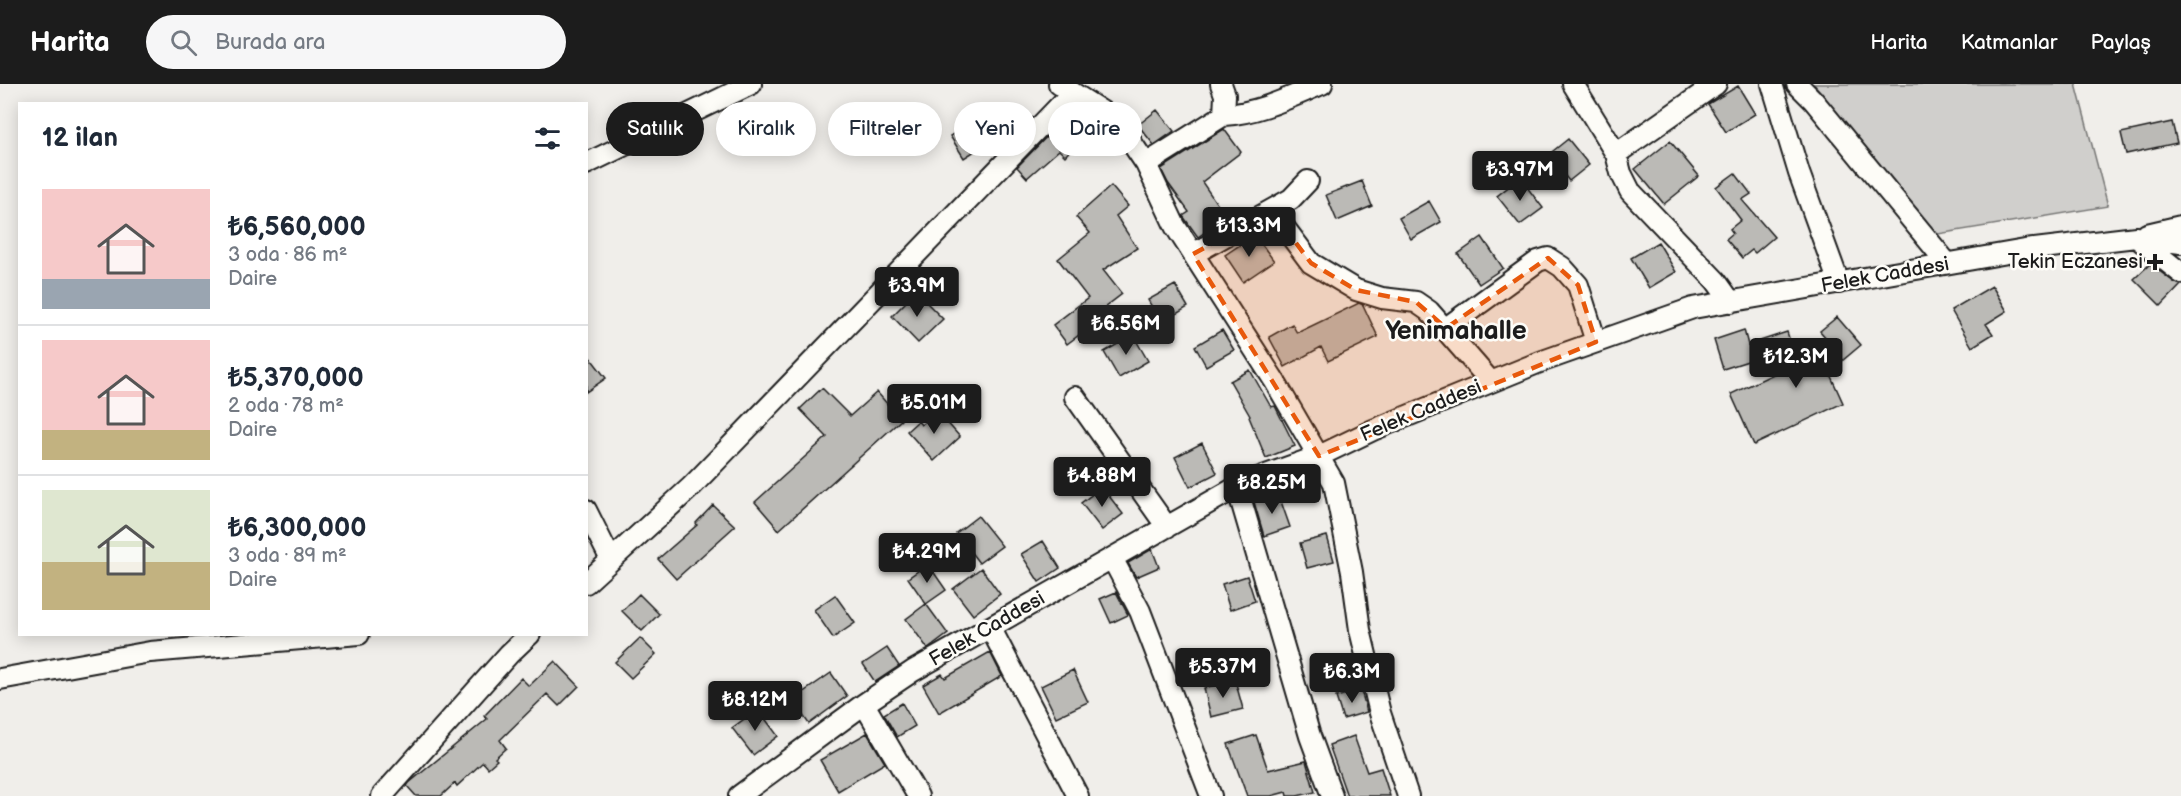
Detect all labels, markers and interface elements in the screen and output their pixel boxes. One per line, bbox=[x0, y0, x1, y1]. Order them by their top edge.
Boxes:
search box bbox=[146, 15, 566, 69]
text: Harita bbox=[30, 26, 110, 59]
icon: search bbox=[167, 26, 200, 59]
text: Burada ara bbox=[215, 29, 326, 56]
text: Harita bbox=[1870, 30, 1928, 55]
text: Katmanlar bbox=[1961, 30, 2057, 55]
text: Paylaş bbox=[2090, 30, 2151, 55]
chip: Satılık bbox=[606, 102, 704, 156]
chip: Kiralık bbox=[716, 102, 816, 156]
chip: Filtreler bbox=[828, 102, 942, 156]
chip: Yeni bbox=[954, 102, 1036, 156]
chip: Daire bbox=[1048, 102, 1142, 156]
icon: filters bbox=[531, 122, 564, 155]
text: 12 ilan bbox=[42, 123, 118, 154]
pin: ₺3.97M bbox=[1471, 151, 1569, 202]
text: ₺3.97M bbox=[1486, 158, 1554, 182]
pin: ₺13.3M bbox=[1200, 207, 1298, 258]
text: ₺6,560,000 bbox=[228, 212, 366, 243]
icon: home bbox=[90, 213, 162, 285]
text: ₺13.3M bbox=[1217, 214, 1281, 238]
text: 3 oda · 86 m² bbox=[228, 243, 347, 267]
place label: Tekin Eczanesi bbox=[2008, 250, 2143, 274]
street label: Felek Caddesi bbox=[1819, 252, 1951, 298]
marker: Tekin Eczanesi bbox=[2148, 255, 2162, 269]
text: Daire bbox=[228, 267, 277, 291]
pin: ₺3.9M bbox=[875, 267, 959, 318]
text: ₺3.9M bbox=[889, 274, 945, 298]
pin: ₺6.56M bbox=[1077, 305, 1175, 356]
text: ₺6.56M bbox=[1092, 312, 1160, 336]
district label: Yenimahalle bbox=[1385, 316, 1527, 347]
pin: ₺12.3M bbox=[1747, 338, 1845, 389]
text: ₺12.3M bbox=[1763, 345, 1829, 369]
text: ₺5,370,000 bbox=[228, 363, 364, 394]
icon: home bbox=[90, 364, 162, 436]
street label: Felek Caddesi bbox=[1357, 375, 1485, 447]
pin: ₺5.01M bbox=[885, 384, 983, 435]
text: ₺5.01M bbox=[901, 391, 967, 415]
text: 2 oda · 78 m² bbox=[228, 394, 344, 418]
text: Daire bbox=[228, 418, 277, 442]
pin: ₺4.88M bbox=[1053, 457, 1151, 508]
text: ₺4.88M bbox=[1068, 464, 1136, 488]
pin: ₺8.25M bbox=[1223, 464, 1321, 515]
text: ₺8.25M bbox=[1238, 471, 1306, 495]
text: ₺6,300,000 bbox=[228, 513, 366, 544]
icon: home bbox=[90, 514, 162, 586]
pin: ₺4.29M bbox=[878, 533, 976, 584]
text: ₺4.29M bbox=[893, 540, 961, 564]
text: 3 oda · 89 m² bbox=[228, 544, 347, 568]
text: Daire bbox=[228, 568, 277, 592]
street label: Felek Caddesi bbox=[925, 586, 1049, 672]
pin: ₺5.37M bbox=[1174, 648, 1272, 699]
pin: ₺6.3M bbox=[1310, 653, 1394, 704]
text: ₺5.37M bbox=[1189, 655, 1257, 679]
text: ₺6.3M bbox=[1324, 660, 1380, 684]
pin: ₺8.12M bbox=[706, 681, 804, 732]
text: ₺8.12M bbox=[722, 688, 788, 712]

